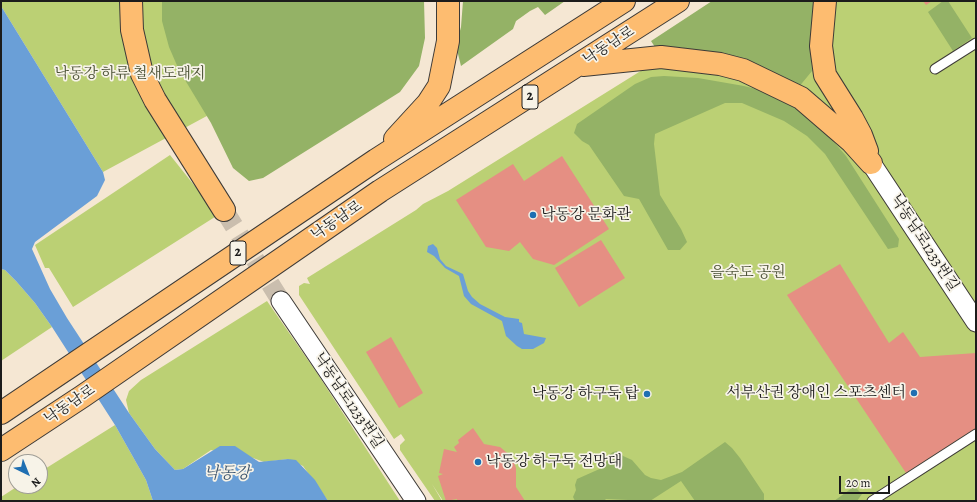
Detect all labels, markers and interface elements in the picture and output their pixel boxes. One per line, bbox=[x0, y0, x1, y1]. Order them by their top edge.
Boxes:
street label: 낙동남로 bbox=[580, 23, 638, 69]
park label: 낙동강 하류 철새도래지 bbox=[55, 65, 205, 83]
road number: 2 bbox=[522, 85, 538, 109]
street label: 낙동남로1233번길 bbox=[886, 191, 962, 295]
street label: 낙동남로 bbox=[308, 197, 366, 245]
place label: 낙동강 문화관 bbox=[541, 206, 631, 224]
marker: 낙동강 문화관 bbox=[528, 210, 538, 220]
road number: 2 bbox=[230, 241, 246, 265]
park label: 을숙도 공원 bbox=[710, 264, 786, 282]
street label: 낙동남로1233번길 bbox=[309, 350, 387, 452]
street label: 낙동남로 bbox=[41, 381, 99, 429]
place label: 서부산권 장애인 스포츠센터 bbox=[726, 384, 906, 402]
place label: 낙동강 하구둑 탑 bbox=[532, 385, 639, 403]
marker: 서부산권 장애인 스포츠센터 bbox=[909, 388, 919, 398]
marker: 낙동강 하구둑 탑 bbox=[642, 389, 652, 399]
place label: 낙동강 하구둑 전망대 bbox=[486, 453, 622, 471]
north arrow bbox=[8, 454, 48, 494]
marker: 낙동강 하구둑 전망대 bbox=[473, 457, 483, 467]
water label: 낙동강 bbox=[204, 464, 250, 484]
scale bar bbox=[841, 468, 892, 494]
text: N bbox=[28, 474, 44, 491]
text: 20 m bbox=[846, 475, 870, 491]

